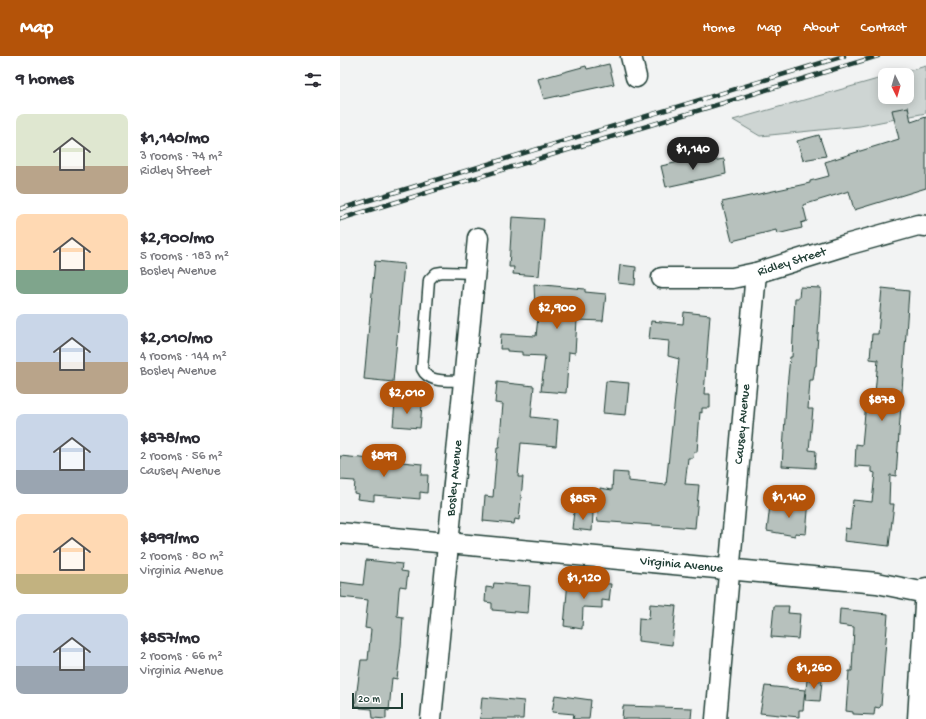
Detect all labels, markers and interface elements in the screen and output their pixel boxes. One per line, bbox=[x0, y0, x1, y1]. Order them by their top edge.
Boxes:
text: Map bbox=[20, 17, 53, 40]
text: Home bbox=[703, 20, 735, 37]
text: Map bbox=[757, 20, 781, 37]
text: About bbox=[803, 20, 839, 37]
text: Contact bbox=[861, 20, 906, 37]
north arrow bbox=[878, 68, 914, 104]
map controls bbox=[878, 68, 914, 104]
icon: filters bbox=[302, 69, 324, 91]
text: 9 homes bbox=[16, 70, 74, 90]
text: $1,140/mo bbox=[140, 129, 209, 149]
icon: home bbox=[48, 130, 96, 178]
pin: $1,140 bbox=[660, 137, 726, 171]
text: $1,140 bbox=[676, 142, 710, 157]
text: 3 rooms · 74 m² bbox=[140, 149, 223, 164]
text: Ridley Street bbox=[140, 164, 211, 179]
text: $2,900/mo bbox=[140, 229, 214, 249]
icon: home bbox=[48, 230, 96, 278]
street label: Ridley Street bbox=[756, 244, 830, 280]
text: 5 rooms · 183 m² bbox=[140, 249, 229, 264]
text: Bosley Avenue bbox=[140, 264, 216, 279]
pin: $2,900 bbox=[524, 296, 590, 330]
text: $2,900 bbox=[538, 301, 576, 316]
text: $2,010/mo bbox=[140, 329, 212, 349]
icon: home bbox=[48, 330, 96, 378]
text: 4 rooms · 144 m² bbox=[140, 349, 227, 364]
text: Bosley Avenue bbox=[140, 364, 216, 379]
pin: $2,010 bbox=[374, 381, 440, 415]
street label: Causey Avenue bbox=[731, 383, 754, 465]
text: $2,010 bbox=[389, 386, 425, 401]
pin: $878 bbox=[858, 388, 906, 422]
text: $878 bbox=[869, 393, 895, 408]
text: $878/mo bbox=[140, 429, 200, 449]
icon: home bbox=[48, 430, 96, 478]
street label: Bosley Avenue bbox=[443, 439, 466, 518]
pin: $899 bbox=[360, 444, 408, 478]
text: 2 rooms · 56 m² bbox=[140, 449, 223, 464]
text: $899 bbox=[371, 449, 397, 464]
text: Causey Avenue bbox=[140, 464, 220, 479]
pin: $1,140 bbox=[756, 485, 822, 519]
pin: $857 bbox=[559, 487, 607, 521]
text: $1,140 bbox=[772, 490, 806, 505]
text: $857 bbox=[570, 492, 596, 507]
text: $899/mo bbox=[140, 529, 199, 549]
icon: home bbox=[48, 530, 96, 578]
text: 2 rooms · 80 m² bbox=[140, 549, 224, 564]
street label: Virginia Avenue bbox=[638, 553, 724, 576]
text: Virginia Avenue bbox=[140, 564, 223, 579]
pin: $1,120 bbox=[551, 566, 617, 600]
text: $1,120 bbox=[567, 571, 601, 586]
text: $857/mo bbox=[140, 629, 200, 649]
icon: home bbox=[48, 630, 96, 678]
text: 2 rooms · 66 m² bbox=[140, 649, 222, 664]
pin: $1,260 bbox=[781, 656, 847, 690]
text: $1,260 bbox=[796, 661, 832, 676]
text: Virginia Avenue bbox=[140, 664, 223, 679]
scale bar bbox=[352, 691, 403, 710]
text: 20 m bbox=[358, 694, 380, 706]

